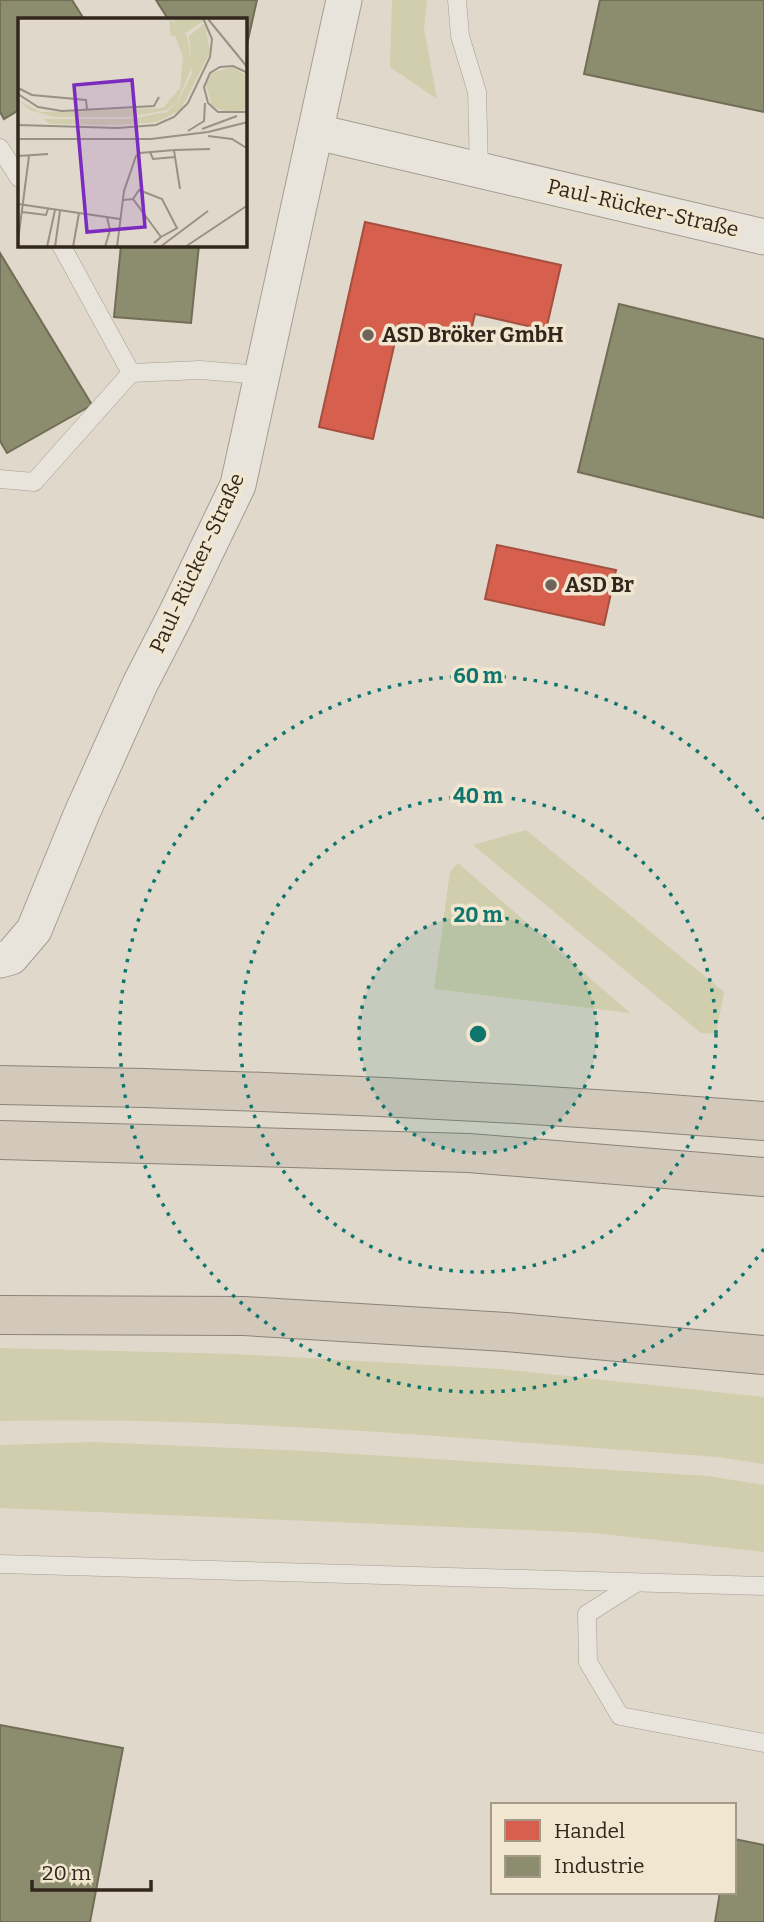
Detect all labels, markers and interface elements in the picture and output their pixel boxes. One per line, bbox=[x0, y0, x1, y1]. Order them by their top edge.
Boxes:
inset map bbox=[18, 18, 247, 247]
street label: Paul-Rücker-Straße bbox=[545, 173, 741, 243]
place label: ASD Bröker GmbH bbox=[382, 322, 564, 348]
marker: ASD Bröker GmbH bbox=[360, 327, 376, 343]
street label: Paul-Rücker-Straße bbox=[144, 469, 250, 657]
place label: ASD Br bbox=[565, 572, 634, 598]
marker: ASD Br bbox=[543, 577, 559, 593]
text: 60 m bbox=[453, 663, 503, 689]
text: 40 m bbox=[453, 783, 503, 809]
text: 20 m bbox=[454, 902, 502, 928]
centre of rings bbox=[466, 1022, 490, 1046]
legend bbox=[491, 1803, 736, 1894]
text: Handel bbox=[554, 1818, 625, 1844]
scale bar bbox=[32, 1848, 150, 1892]
text: Industrie bbox=[554, 1853, 645, 1879]
text: 20 m bbox=[42, 1860, 91, 1886]

